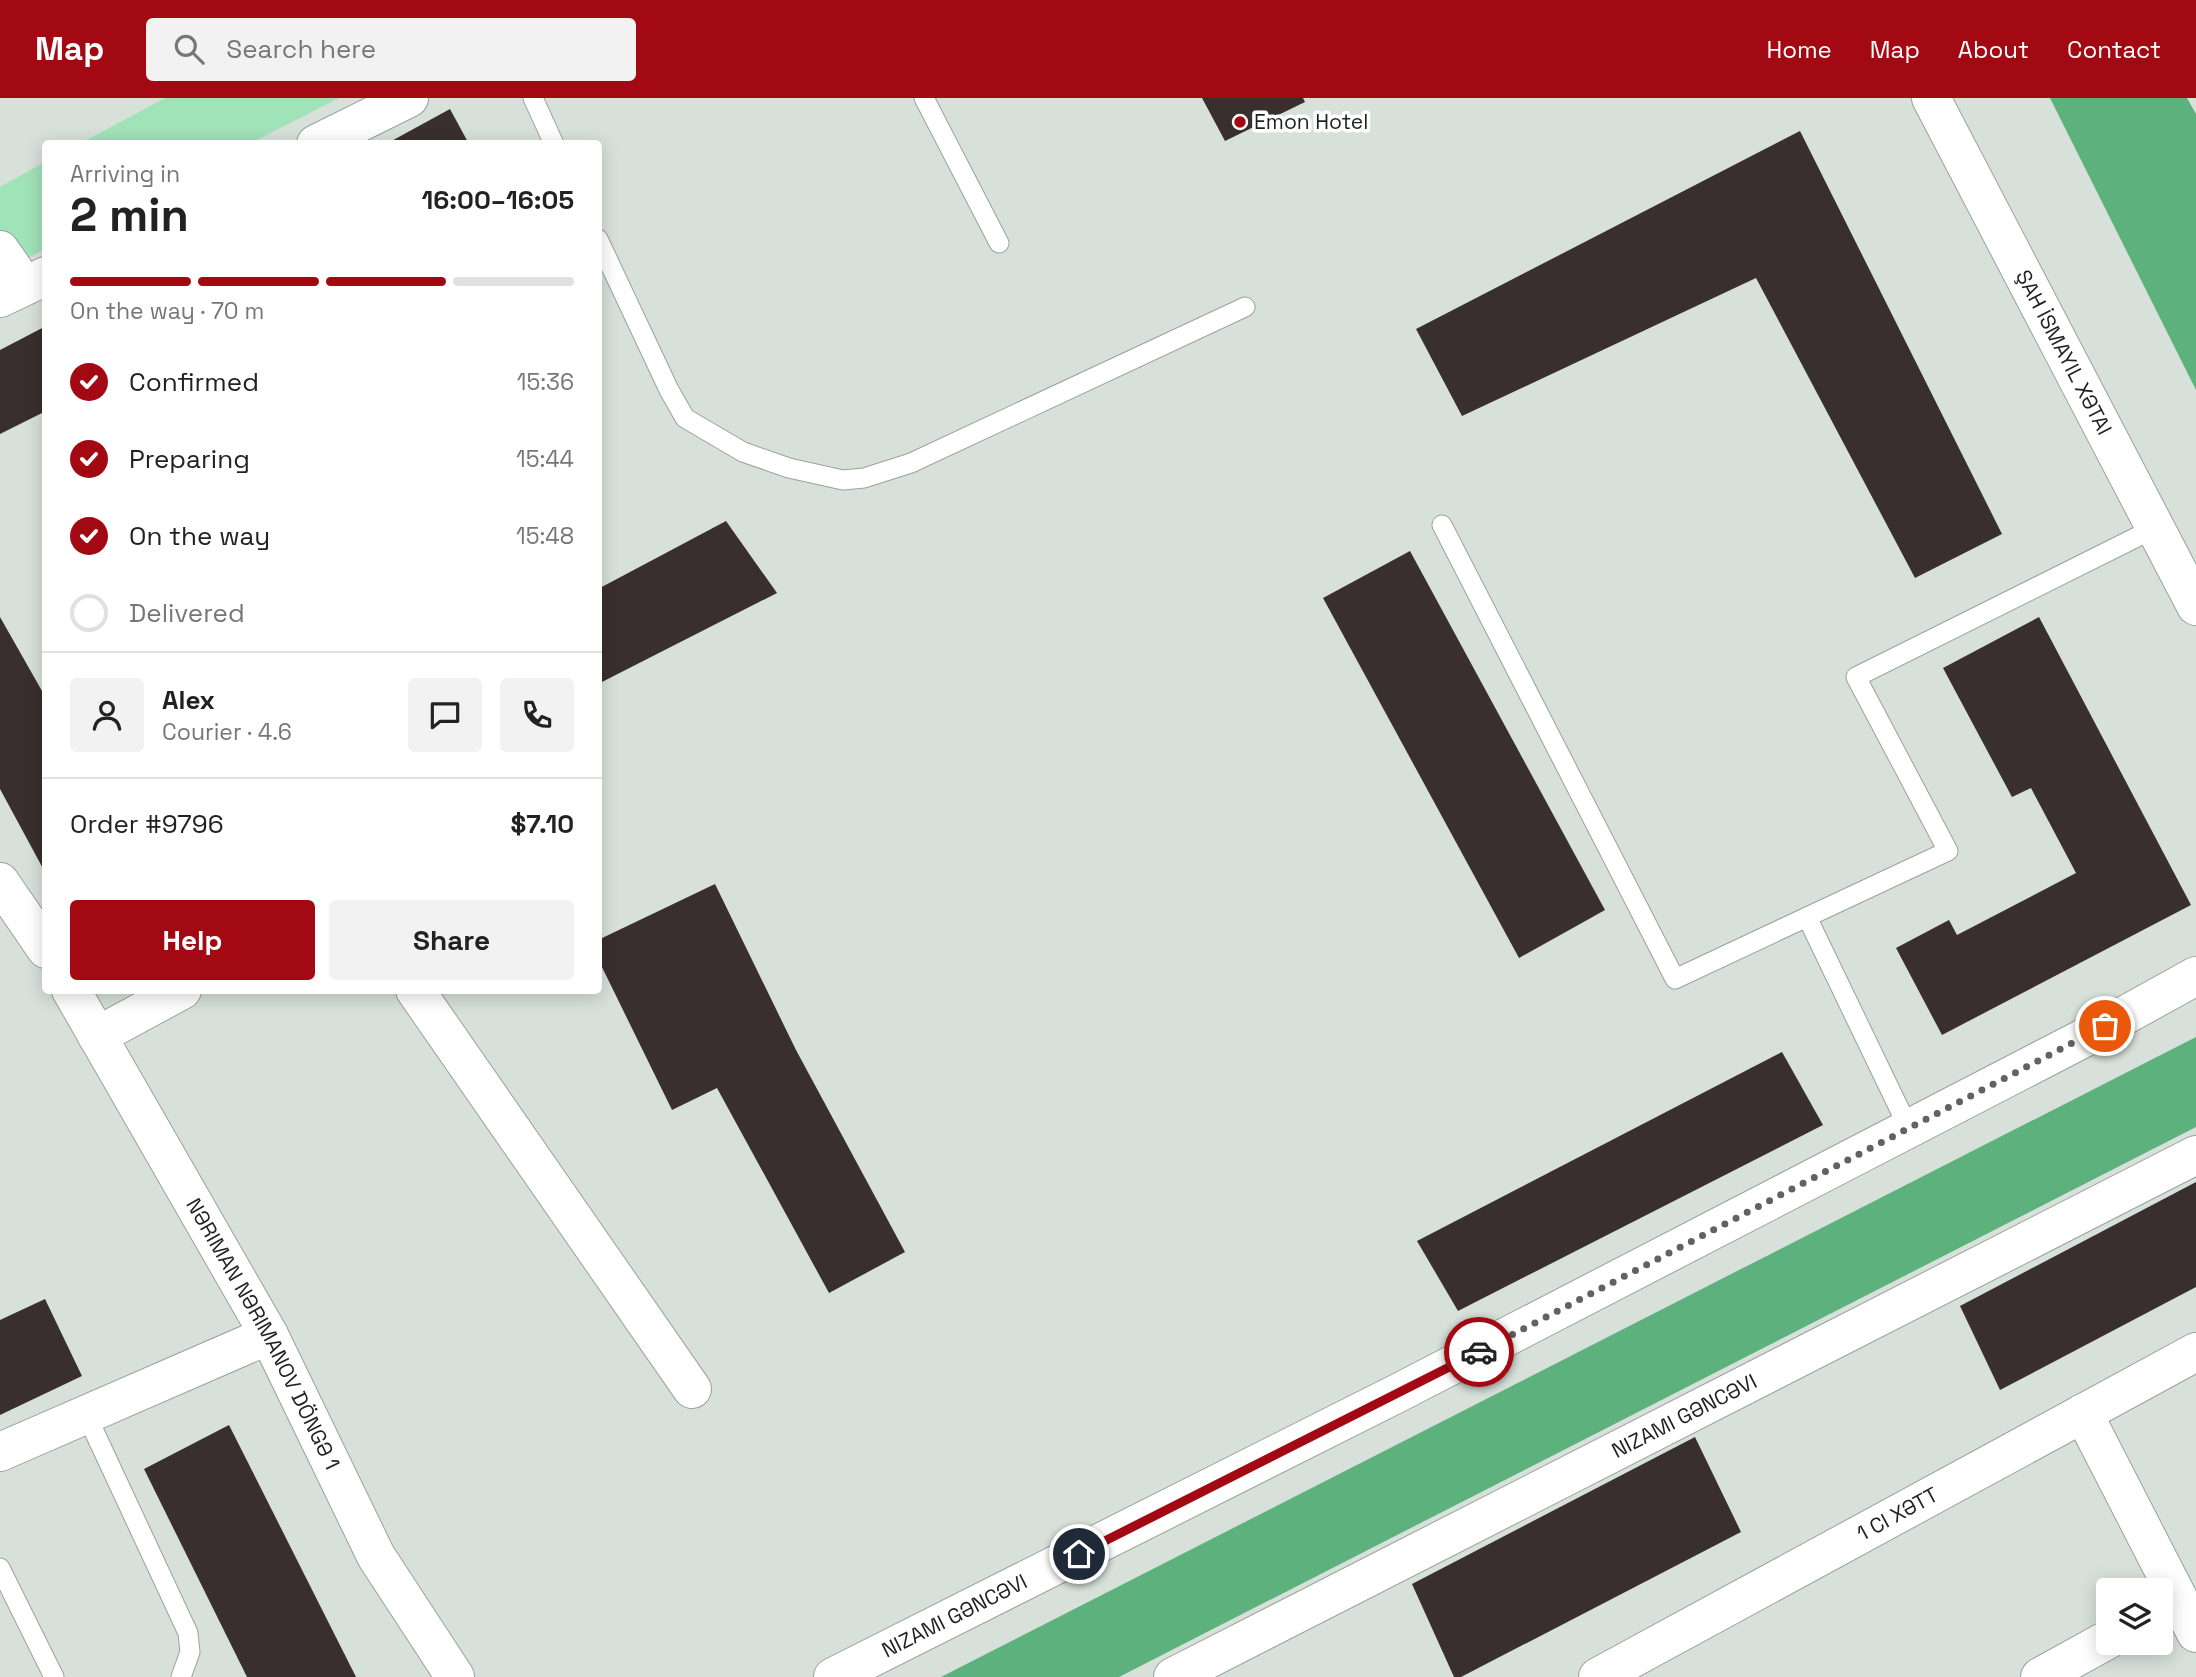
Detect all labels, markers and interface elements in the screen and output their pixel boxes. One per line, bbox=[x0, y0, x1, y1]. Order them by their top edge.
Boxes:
search box bbox=[146, 18, 636, 81]
text: Map bbox=[35, 28, 104, 70]
icon: search bbox=[170, 30, 208, 68]
text: Search here bbox=[226, 32, 376, 66]
text: Home bbox=[1766, 34, 1832, 65]
text: Map bbox=[1870, 34, 1920, 65]
text: About bbox=[1958, 34, 2029, 65]
text: Contact bbox=[2067, 34, 2161, 65]
place label: Emon Hotel bbox=[1254, 108, 1368, 135]
marker: Emon Hotel bbox=[1232, 114, 1248, 130]
text: Arriving in bbox=[70, 159, 180, 189]
text: 16:00–16:05 bbox=[422, 183, 574, 217]
text: 2 min bbox=[70, 186, 189, 244]
street label: ŞAH İSMAYIL XƏTAI bbox=[2010, 265, 2118, 439]
text: On the way · 70 m bbox=[70, 296, 264, 326]
icon: check bbox=[70, 363, 108, 401]
text: Confirmed bbox=[129, 365, 259, 399]
text: 15:36 bbox=[517, 367, 574, 397]
icon: check bbox=[70, 440, 108, 478]
text: Preparing bbox=[129, 442, 250, 476]
text: 15:44 bbox=[516, 444, 574, 474]
icon: check bbox=[70, 517, 108, 555]
text: On the way bbox=[129, 519, 270, 553]
text: 15:48 bbox=[516, 521, 574, 551]
text: Delivered bbox=[129, 596, 245, 630]
button: person bbox=[70, 678, 144, 752]
button: chat bbox=[408, 678, 482, 752]
button: phone bbox=[500, 678, 574, 752]
text: Alex bbox=[162, 683, 215, 717]
text: Courier · 4.6 bbox=[162, 717, 292, 747]
text: Order #9796 bbox=[70, 807, 224, 841]
text: $7.10 bbox=[511, 807, 574, 841]
button: Help bbox=[70, 900, 315, 980]
button: Share bbox=[329, 900, 574, 980]
pin bbox=[2075, 996, 2135, 1056]
icon: bag bbox=[2086, 1007, 2124, 1045]
street label: NƏRIMAN NƏRIMANOV DÖNGƏ 1 bbox=[180, 1193, 346, 1474]
courier bbox=[1444, 1317, 1514, 1387]
icon: car bbox=[1460, 1333, 1498, 1371]
street label: NIZAMI GƏNCƏVI bbox=[1607, 1367, 1761, 1464]
street label: 1 CI XƏTT bbox=[1852, 1481, 1943, 1547]
pin bbox=[1049, 1524, 1109, 1584]
icon: home bbox=[1060, 1535, 1098, 1573]
street label: NIZAMI GƏNCƏVI bbox=[877, 1568, 1032, 1663]
map controls bbox=[2096, 1578, 2173, 1655]
button: layers bbox=[2096, 1578, 2173, 1655]

